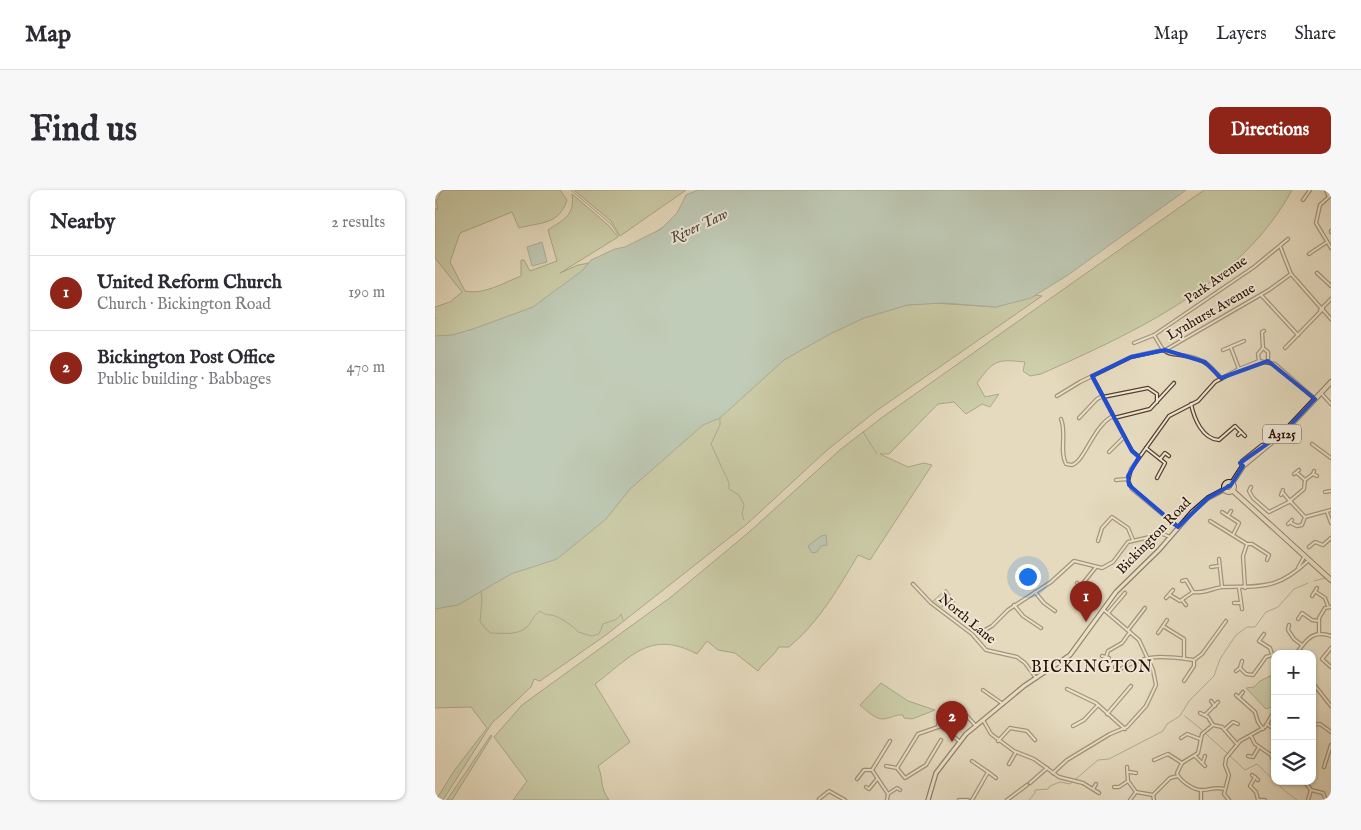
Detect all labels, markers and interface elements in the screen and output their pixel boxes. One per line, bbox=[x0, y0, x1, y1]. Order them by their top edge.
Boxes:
text: Map bbox=[25, 19, 71, 50]
text: Map bbox=[1154, 23, 1188, 46]
text: Layers bbox=[1216, 23, 1267, 46]
text: Share bbox=[1295, 23, 1336, 46]
button: Directions bbox=[1209, 107, 1331, 154]
text: Find us bbox=[30, 108, 137, 153]
water label: River Taw bbox=[667, 204, 732, 248]
text: Nearby bbox=[50, 209, 115, 236]
text: 2 results bbox=[331, 213, 385, 233]
street label: Park Avenue bbox=[1181, 252, 1251, 308]
text: United Reform Church bbox=[97, 271, 282, 295]
street label: Lynhurst Avenue bbox=[1163, 279, 1259, 345]
text: 1 bbox=[63, 283, 69, 303]
text: 190 m bbox=[348, 283, 385, 303]
text: Church · Bickington Road bbox=[97, 295, 271, 315]
text: Bickington Post Office bbox=[97, 346, 275, 370]
text: 2 bbox=[62, 358, 70, 378]
text: 470 m bbox=[346, 358, 385, 378]
text: Public building · Babbages bbox=[97, 370, 271, 390]
road number: A3125 bbox=[1263, 424, 1301, 443]
street label: Bickington Road bbox=[1113, 493, 1195, 578]
your location bbox=[1015, 564, 1041, 590]
pin: 1 bbox=[1070, 581, 1102, 622]
street label: North Lane bbox=[935, 590, 1000, 649]
map controls bbox=[1271, 650, 1316, 785]
button: + bbox=[1271, 650, 1316, 695]
district label: BICKINGTON bbox=[1031, 658, 1153, 678]
button: − bbox=[1271, 695, 1316, 740]
pin: 2 bbox=[936, 701, 968, 742]
button: layers bbox=[1271, 740, 1316, 785]

